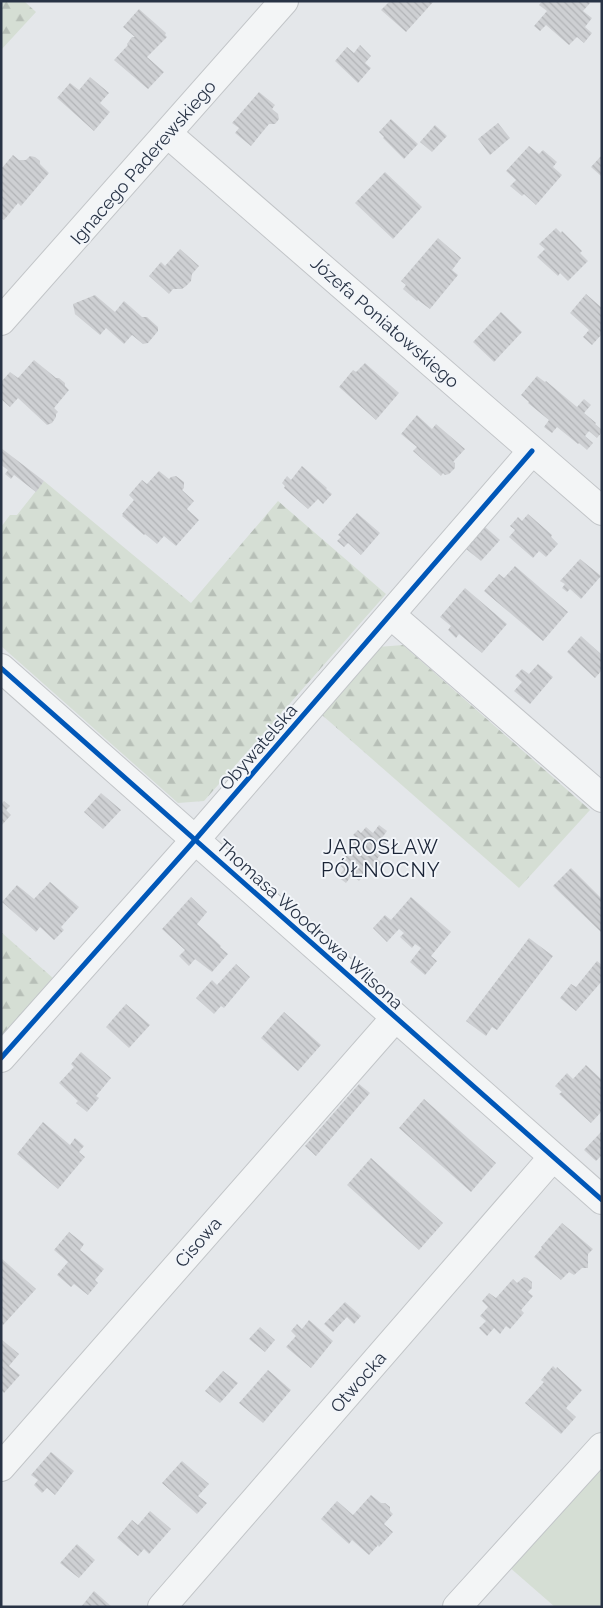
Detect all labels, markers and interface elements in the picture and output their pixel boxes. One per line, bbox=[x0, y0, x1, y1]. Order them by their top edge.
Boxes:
street label: Ignacego Paderewskiego bbox=[66, 75, 220, 248]
street label: Józefa Poniatowskiego bbox=[307, 252, 464, 392]
street label: Obywatelska bbox=[215, 700, 301, 794]
street label: Thomasa Woodrowa Wilsona bbox=[213, 835, 407, 1013]
district label: JAROSŁAW PÓŁNOCNY bbox=[321, 835, 441, 882]
street label: Cisowa bbox=[171, 1213, 225, 1271]
street label: Otwocka bbox=[326, 1347, 390, 1417]

